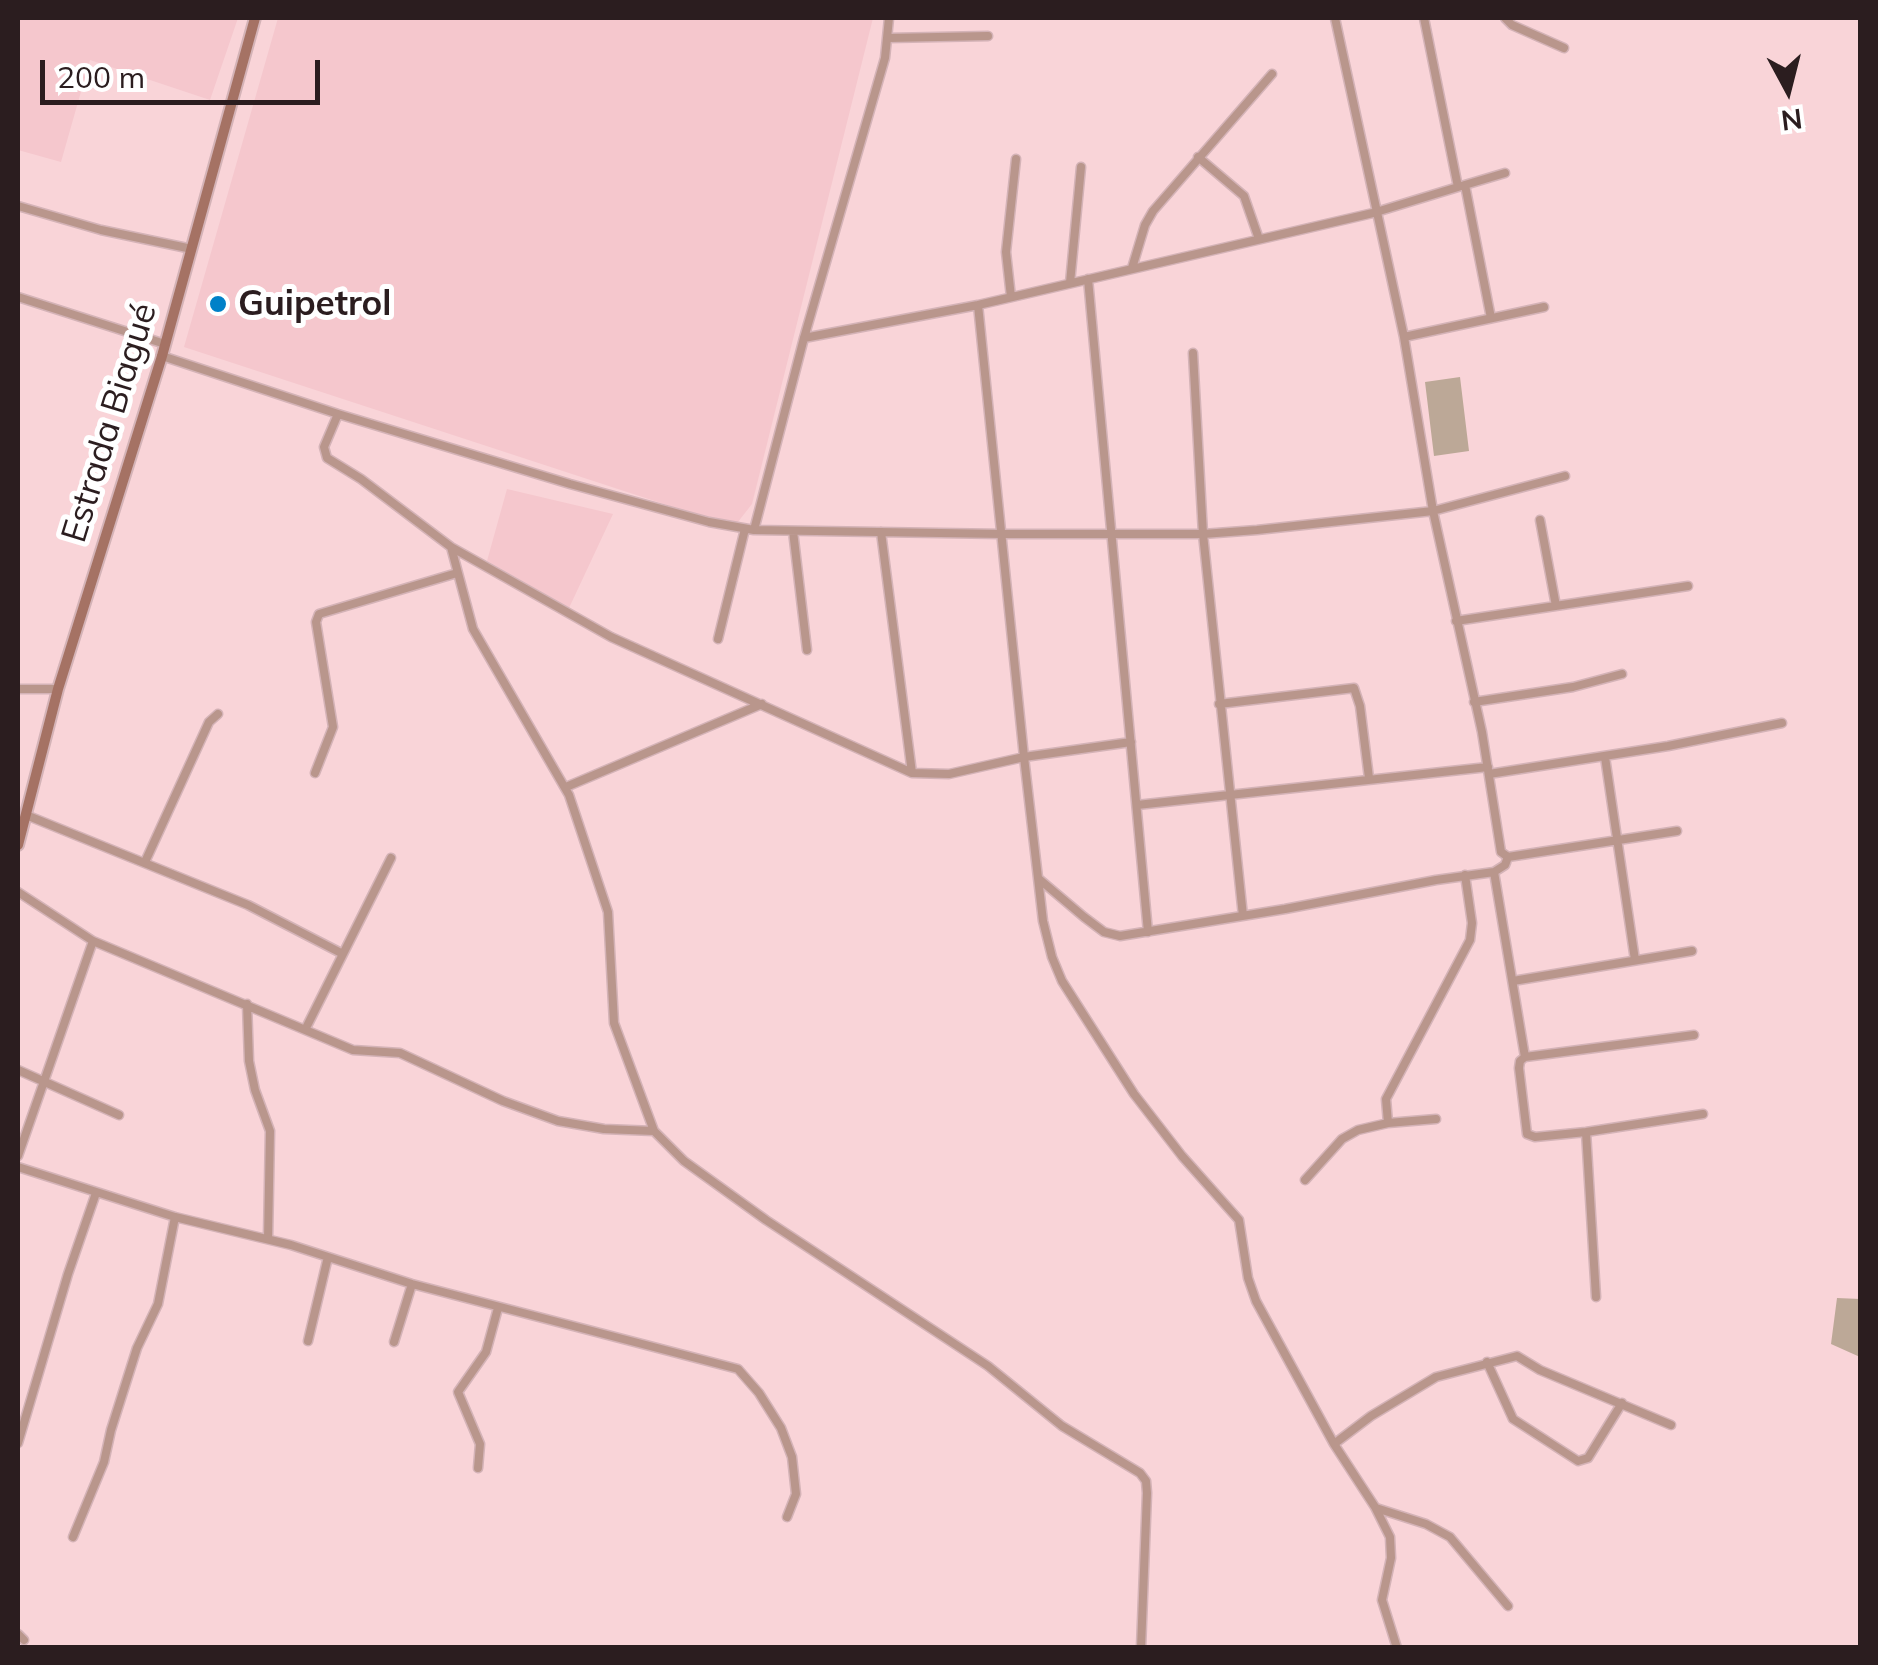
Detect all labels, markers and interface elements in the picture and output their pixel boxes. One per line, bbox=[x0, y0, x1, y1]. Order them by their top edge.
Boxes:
scale bar bbox=[45, 40, 325, 102]
north arrow bbox=[1738, 40, 1838, 140]
text: 200 m bbox=[57, 58, 145, 96]
text: N bbox=[1779, 102, 1804, 139]
place label: Guipetrol bbox=[238, 283, 391, 325]
marker: Guipetrol bbox=[207, 293, 229, 315]
street label: Estrada Biagué bbox=[54, 298, 166, 548]

